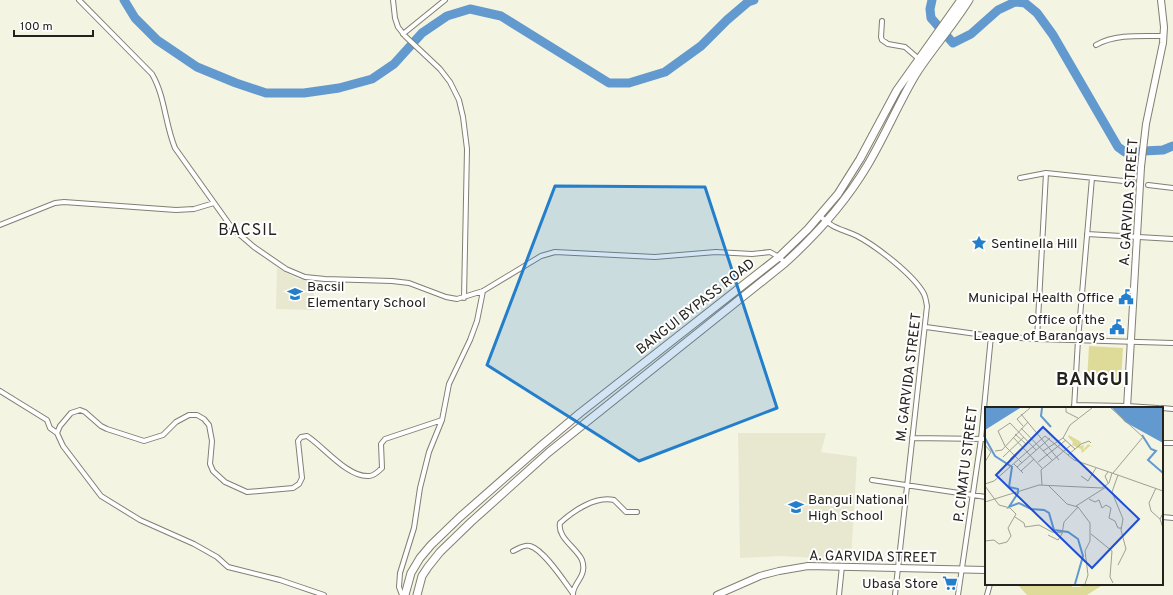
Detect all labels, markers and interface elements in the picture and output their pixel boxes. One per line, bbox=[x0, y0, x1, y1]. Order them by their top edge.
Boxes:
scale bar bbox=[14, 12, 93, 38]
text: 100 m bbox=[20, 19, 53, 35]
street label: A. GARVIDA STREET bbox=[1117, 138, 1142, 267]
district label: BACSIL bbox=[218, 221, 278, 241]
place icon: Sentinella Hill bbox=[970, 234, 988, 252]
place label: Sentinella Hill bbox=[991, 236, 1077, 253]
street label: BANGUI BYPASS ROAD bbox=[633, 256, 759, 359]
place label: Bacsil Elementary School bbox=[307, 279, 426, 312]
school or university icon: Bacsil Elementary School bbox=[286, 285, 304, 303]
public building icon: Municipal Health Office bbox=[1117, 288, 1135, 306]
place label: Municipal Health Office bbox=[968, 290, 1114, 307]
street label: M. GARVIDA STREET bbox=[893, 312, 926, 443]
place label: Office of the League of Barangays bbox=[973, 312, 1105, 345]
public building icon: Office of the League of Barangays bbox=[1108, 318, 1126, 336]
district label: BANGUI bbox=[1056, 369, 1130, 392]
street label: P. CIMATU STREET bbox=[951, 405, 982, 523]
inset map bbox=[985, 407, 1163, 585]
place label: Bangui National High School bbox=[808, 492, 908, 525]
school or university icon: Bangui National High School bbox=[787, 498, 805, 516]
street label: A. GARVIDA STREET bbox=[809, 548, 937, 567]
supermarket icon: Ubasa Store bbox=[941, 574, 959, 592]
place label: Ubasa Store bbox=[862, 576, 938, 593]

